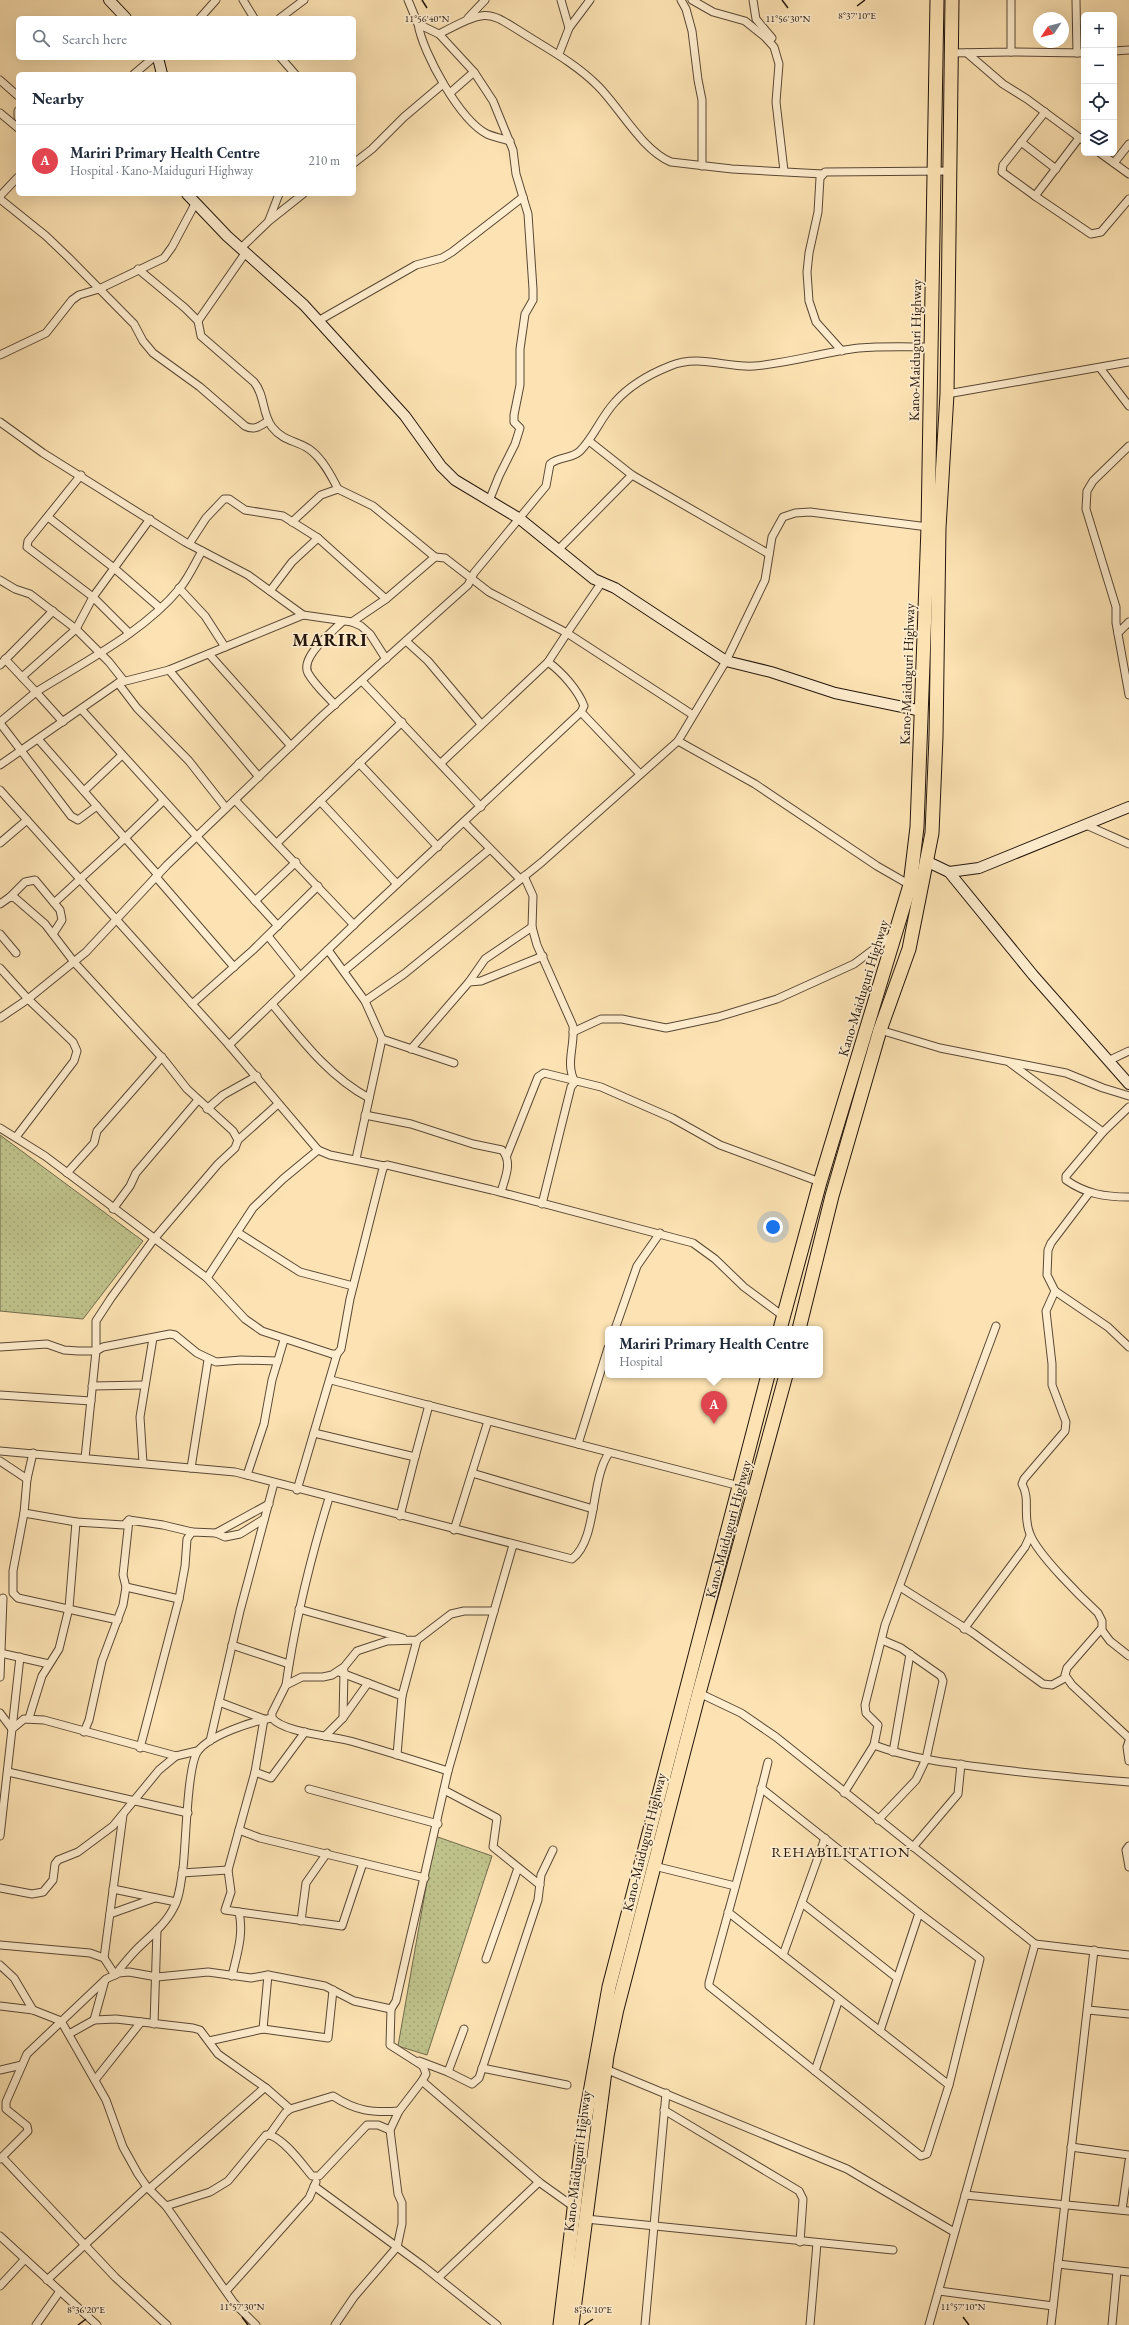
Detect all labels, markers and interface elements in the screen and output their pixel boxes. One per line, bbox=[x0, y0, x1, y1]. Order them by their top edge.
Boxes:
text: 8°37'10"E bbox=[838, 9, 876, 22]
text: 11°56'40"N bbox=[405, 12, 450, 25]
text: 11°56'30"N bbox=[766, 12, 811, 25]
north arrow bbox=[1033, 12, 1069, 48]
map controls bbox=[1081, 12, 1117, 156]
button: + bbox=[1081, 12, 1117, 48]
search box bbox=[16, 16, 356, 60]
icon: search bbox=[30, 27, 52, 49]
text: Search here bbox=[62, 29, 127, 48]
button: − bbox=[1081, 48, 1117, 84]
button: locate bbox=[1081, 84, 1117, 120]
text: Nearby bbox=[32, 87, 84, 109]
button: layers bbox=[1081, 120, 1117, 156]
text: Mariri Primary Health Centre bbox=[70, 143, 260, 162]
text: A bbox=[40, 152, 50, 169]
text: 210 m bbox=[309, 152, 340, 169]
text: Hospital · Kano-Maiduguri Highway bbox=[70, 162, 253, 179]
street label: Kano-Maiduguri Highway bbox=[905, 278, 925, 421]
street label: Kano-Maiduguri Highway bbox=[896, 602, 919, 745]
district label: MARIRI bbox=[292, 628, 368, 651]
street label: Kano-Maiduguri Highway bbox=[834, 917, 893, 1059]
your location bbox=[763, 1217, 783, 1237]
popup bbox=[605, 1326, 823, 1378]
text: Mariri Primary Health Centre bbox=[619, 1334, 809, 1353]
text: Hospital bbox=[619, 1353, 663, 1370]
pin: A bbox=[701, 1391, 727, 1424]
street label: Kano-Maiduguri Highway bbox=[701, 1457, 755, 1600]
street label: Kano-Maiduguri Highway bbox=[618, 1770, 670, 1913]
district label: REHABILITATION bbox=[771, 1842, 911, 1861]
street label: Kano-Maiduguri Highway bbox=[559, 2089, 595, 2233]
text: 11°57'30"N bbox=[220, 2300, 265, 2313]
text: 11°57'10"N bbox=[941, 2300, 986, 2313]
text: 8°36'20"E bbox=[67, 2303, 105, 2316]
text: 8°36'10"E bbox=[574, 2303, 612, 2316]

